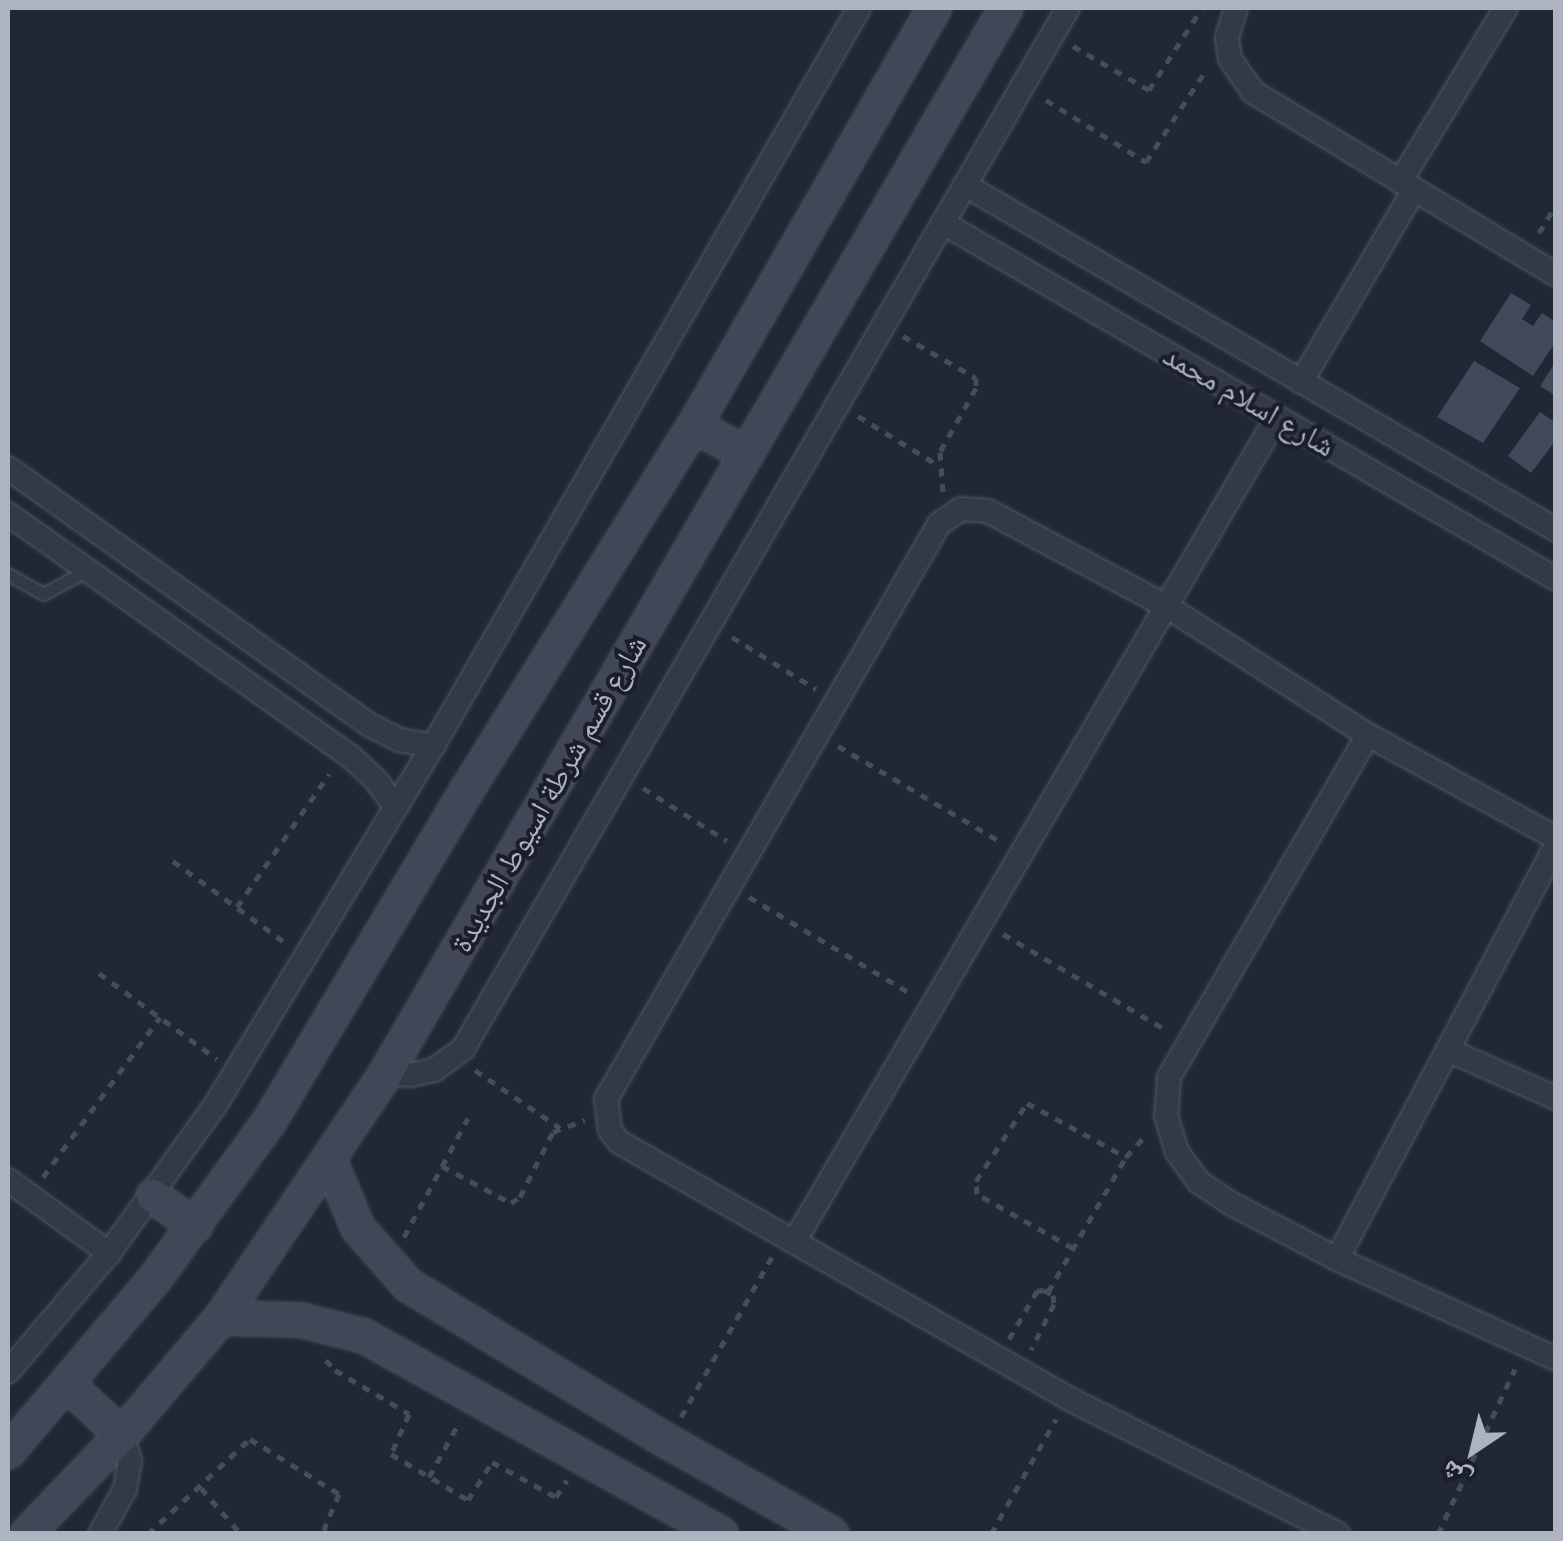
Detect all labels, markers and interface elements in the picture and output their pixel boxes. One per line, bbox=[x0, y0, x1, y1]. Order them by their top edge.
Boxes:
street label: شارع اسلام محمد bbox=[1157, 337, 1341, 465]
street label: شارع قسم شرطة اسيوط الجديدة bbox=[444, 629, 654, 959]
north arrow bbox=[1423, 1401, 1523, 1501]
text: ش bbox=[1434, 1453, 1478, 1498]

